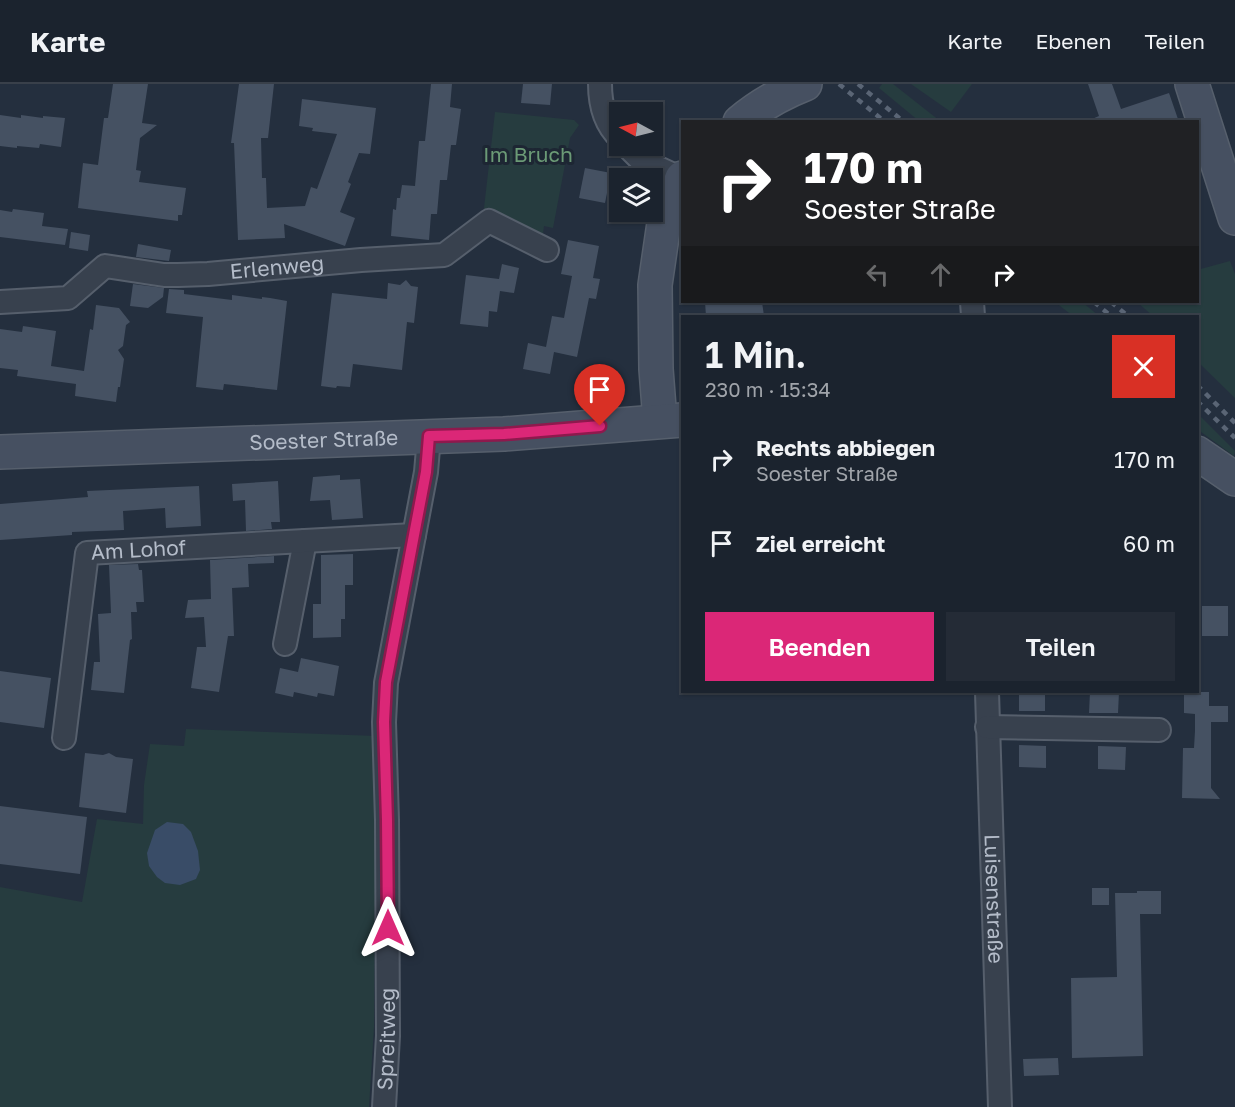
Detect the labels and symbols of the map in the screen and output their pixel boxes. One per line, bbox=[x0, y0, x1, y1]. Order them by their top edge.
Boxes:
north arrow bbox=[609, 102, 663, 156]
park label: Im Bruch bbox=[483, 141, 573, 167]
street label: Erlenweg bbox=[229, 249, 325, 284]
pin bbox=[574, 364, 625, 426]
street label: Soester Straße bbox=[249, 424, 399, 455]
street label: Am Lohof bbox=[90, 534, 187, 565]
street label: Luisenstraße bbox=[979, 834, 1010, 964]
position arrow bbox=[356, 896, 420, 960]
street label: Spreitweg bbox=[371, 988, 400, 1091]

